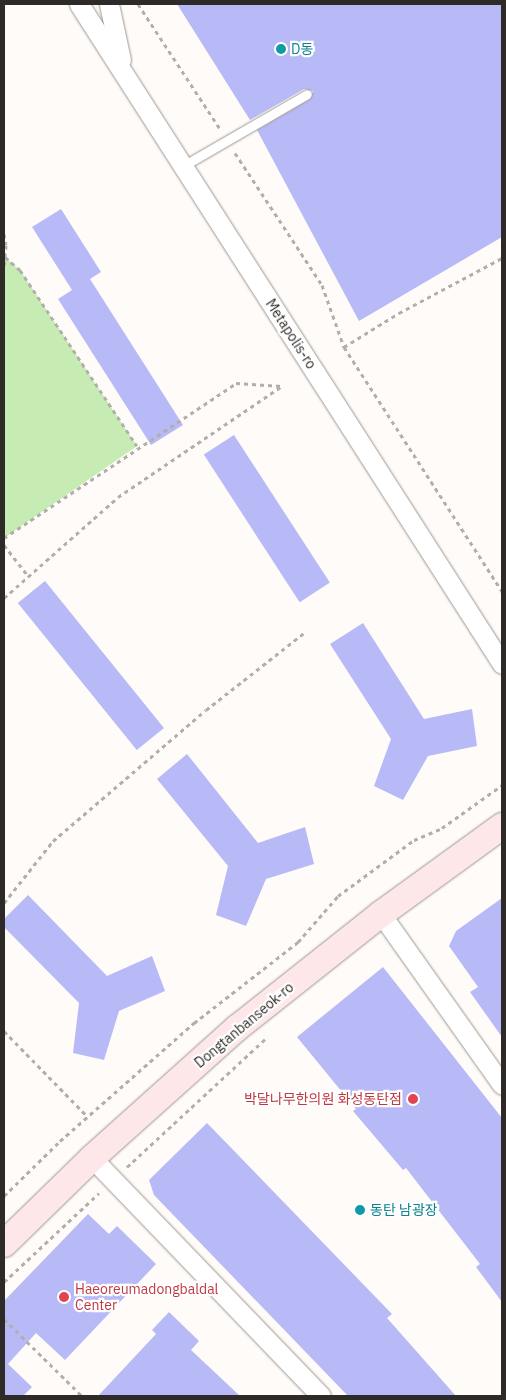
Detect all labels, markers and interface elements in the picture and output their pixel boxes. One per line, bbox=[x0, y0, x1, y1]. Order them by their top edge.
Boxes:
place label: D동 bbox=[291, 41, 313, 57]
marker: D동 bbox=[275, 43, 287, 55]
street label: Metapolis-ro bbox=[262, 296, 320, 372]
street label: Dongtanbanseok-ro bbox=[191, 979, 297, 1071]
place label: 박달나무한의원 화성동탄점 bbox=[244, 1091, 402, 1107]
marker: 박달나무한의원 화성동탄점 bbox=[406, 1092, 420, 1106]
place label: 동탄 남광장 bbox=[370, 1202, 438, 1218]
marker: 동탄 남광장 bbox=[354, 1204, 366, 1216]
place label: Haeoreumadongbaldal Center bbox=[75, 1281, 218, 1314]
marker: Haeoreumadongbaldal Center bbox=[57, 1290, 71, 1304]

